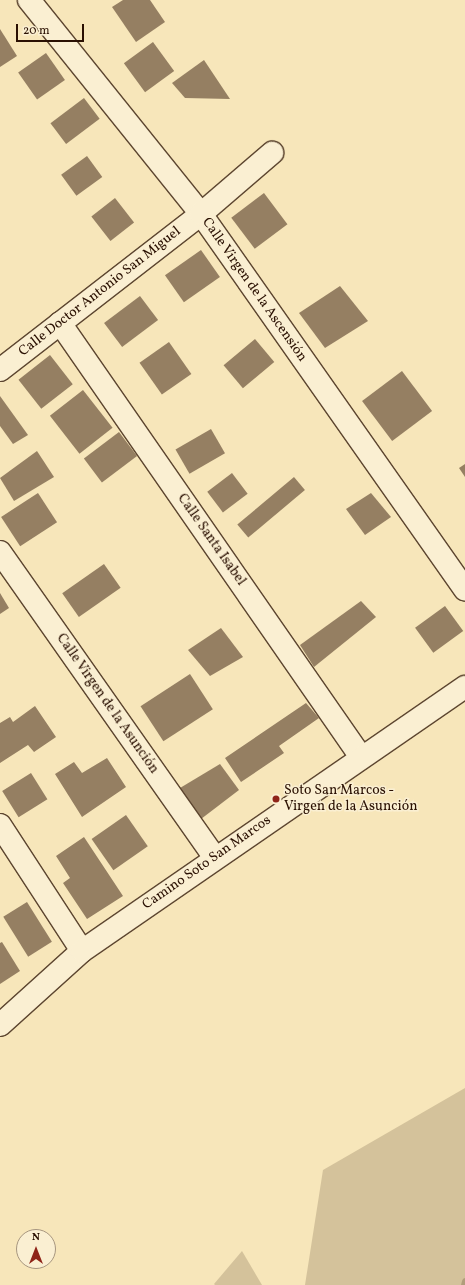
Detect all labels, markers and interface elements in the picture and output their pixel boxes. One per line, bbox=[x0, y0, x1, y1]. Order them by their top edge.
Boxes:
scale bar bbox=[18, 16, 86, 42]
text: 20 m bbox=[23, 23, 50, 39]
street label: Calle Virgen de la Ascensión bbox=[198, 215, 310, 365]
street label: Calle Doctor Antonio San Miguel bbox=[16, 224, 184, 360]
street label: Calle Santa Isabel bbox=[173, 491, 249, 589]
street label: Calle Virgen de la Asunción bbox=[52, 631, 162, 777]
place label: Soto San Marcos - Virgen de la Asunción bbox=[284, 783, 418, 816]
marker: Soto San Marcos - Virgen de la Asunción bbox=[271, 794, 281, 804]
street label: Camino Soto San Marcos bbox=[140, 812, 274, 914]
north arrow bbox=[16, 1229, 56, 1269]
text: N bbox=[32, 1230, 40, 1245]

